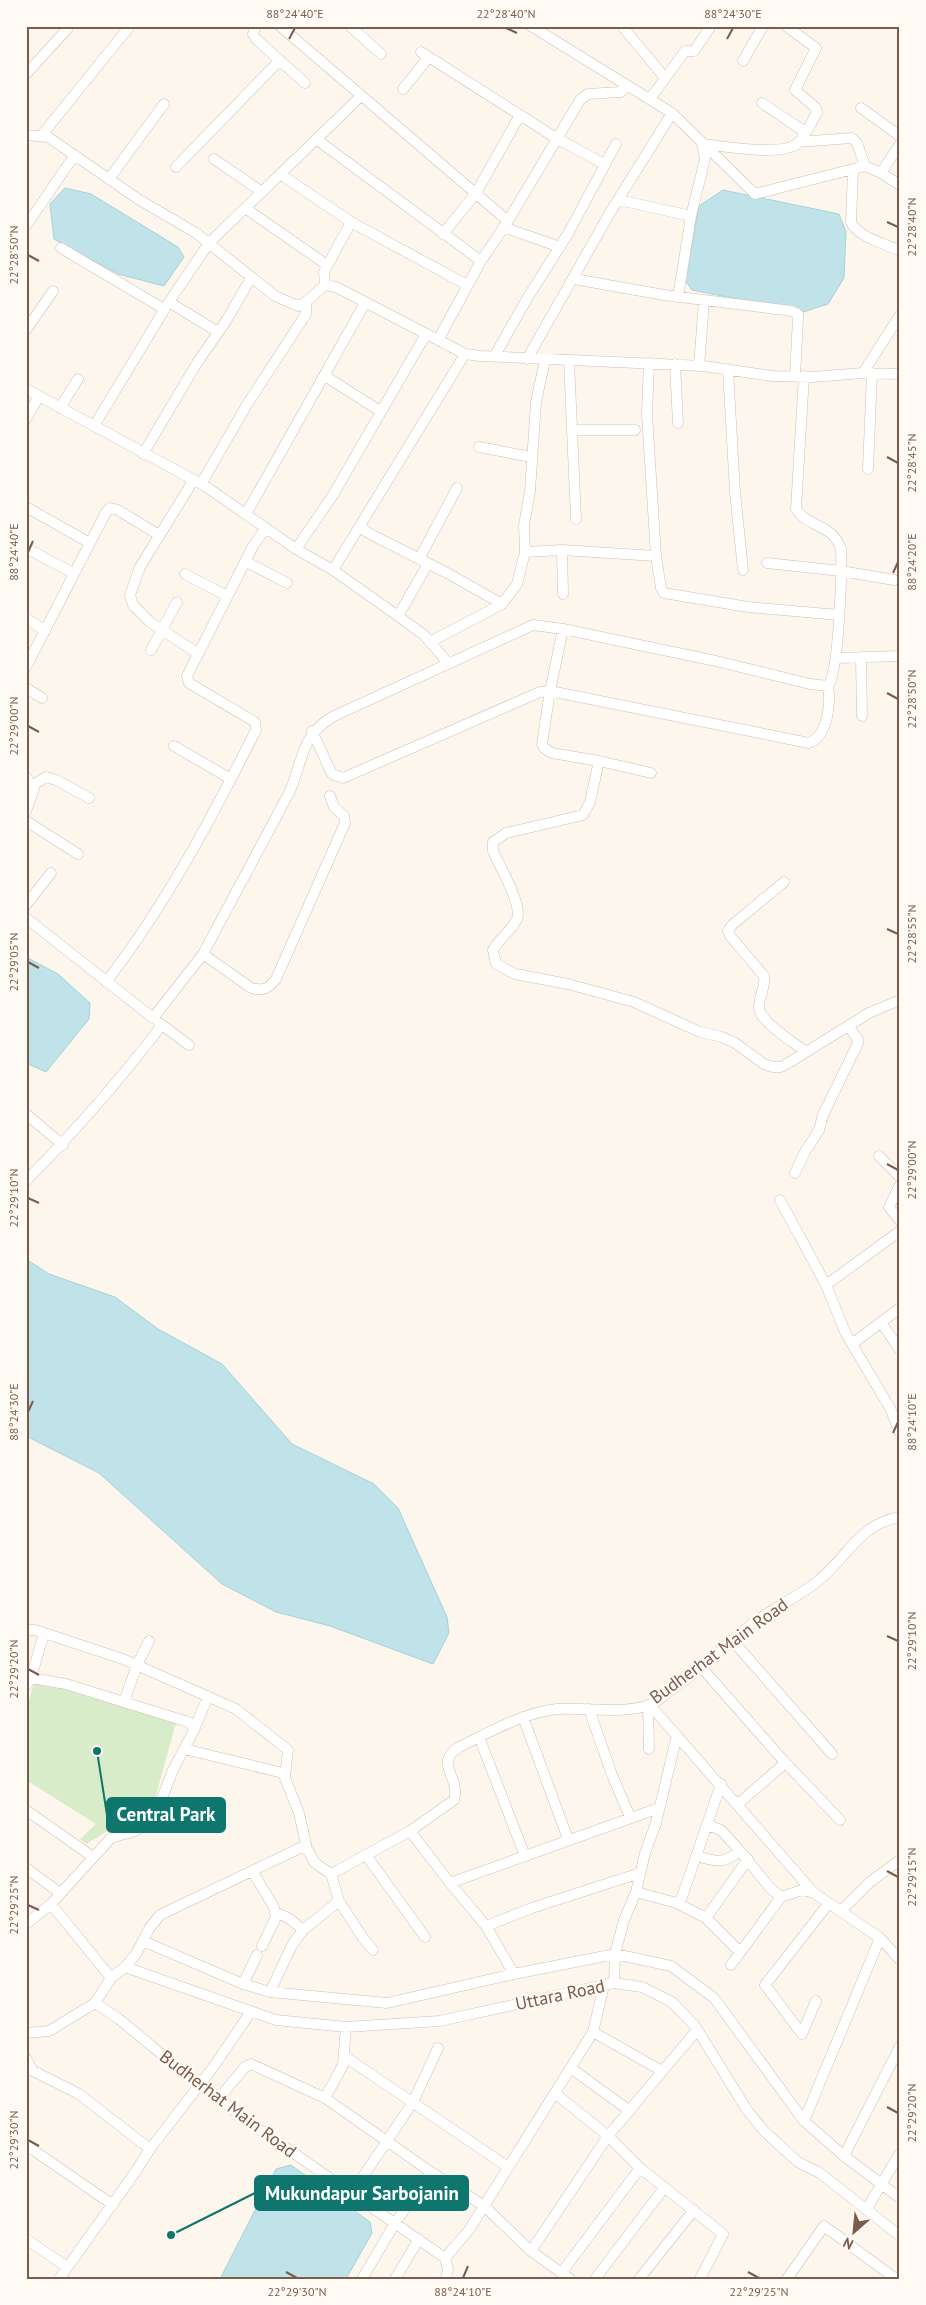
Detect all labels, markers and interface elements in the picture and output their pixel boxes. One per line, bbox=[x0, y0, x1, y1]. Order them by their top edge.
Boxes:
text: 88°24'40"E bbox=[266, 6, 324, 21]
text: 22°28'40"N bbox=[476, 6, 536, 21]
text: 88°24'30"E bbox=[704, 6, 762, 21]
text: 22°28'40"N bbox=[904, 197, 919, 257]
text: 22°28'50"N bbox=[6, 225, 21, 285]
text: 22°28'45"N bbox=[904, 433, 919, 493]
text: 88°24'40"E bbox=[6, 523, 21, 581]
text: 88°24'20"E bbox=[904, 533, 919, 591]
text: 22°28'50"N bbox=[904, 669, 919, 729]
text: 22°29'00"N bbox=[6, 696, 21, 756]
text: 22°28'55"N bbox=[904, 904, 919, 964]
text: 22°29'05"N bbox=[6, 932, 21, 992]
text: 22°29'00"N bbox=[904, 1140, 919, 1200]
text: 22°29'10"N bbox=[6, 1168, 21, 1228]
text: 88°24'30"E bbox=[6, 1383, 21, 1441]
text: 88°24'10"E bbox=[904, 1393, 919, 1451]
street label: Budherhat Main Road bbox=[645, 1593, 792, 1709]
text: 22°29'10"N bbox=[904, 1611, 919, 1671]
text: 22°29'20"N bbox=[6, 1639, 21, 1699]
callout: Central Park bbox=[107, 1798, 225, 1832]
text: Central Park bbox=[117, 1802, 216, 1826]
text: 22°29'15"N bbox=[904, 1847, 919, 1907]
text: 22°29'25"N bbox=[6, 1875, 21, 1935]
street label: Uttara Road bbox=[513, 1974, 607, 2015]
street label: Budherhat Main Road bbox=[155, 2045, 301, 2163]
text: 22°29'20"N bbox=[904, 2083, 919, 2143]
text: 22°29'30"N bbox=[6, 2110, 21, 2170]
callout: Mukundapur Sarbojanin bbox=[255, 2176, 468, 2210]
text: Mukundapur Sarbojanin bbox=[265, 2181, 459, 2205]
north arrow bbox=[828, 2208, 878, 2258]
text: N bbox=[840, 2233, 856, 2254]
text: 22°29'30"N bbox=[267, 2284, 327, 2299]
text: 88°24'10"E bbox=[434, 2284, 492, 2299]
text: 22°29'25"N bbox=[729, 2284, 789, 2299]

